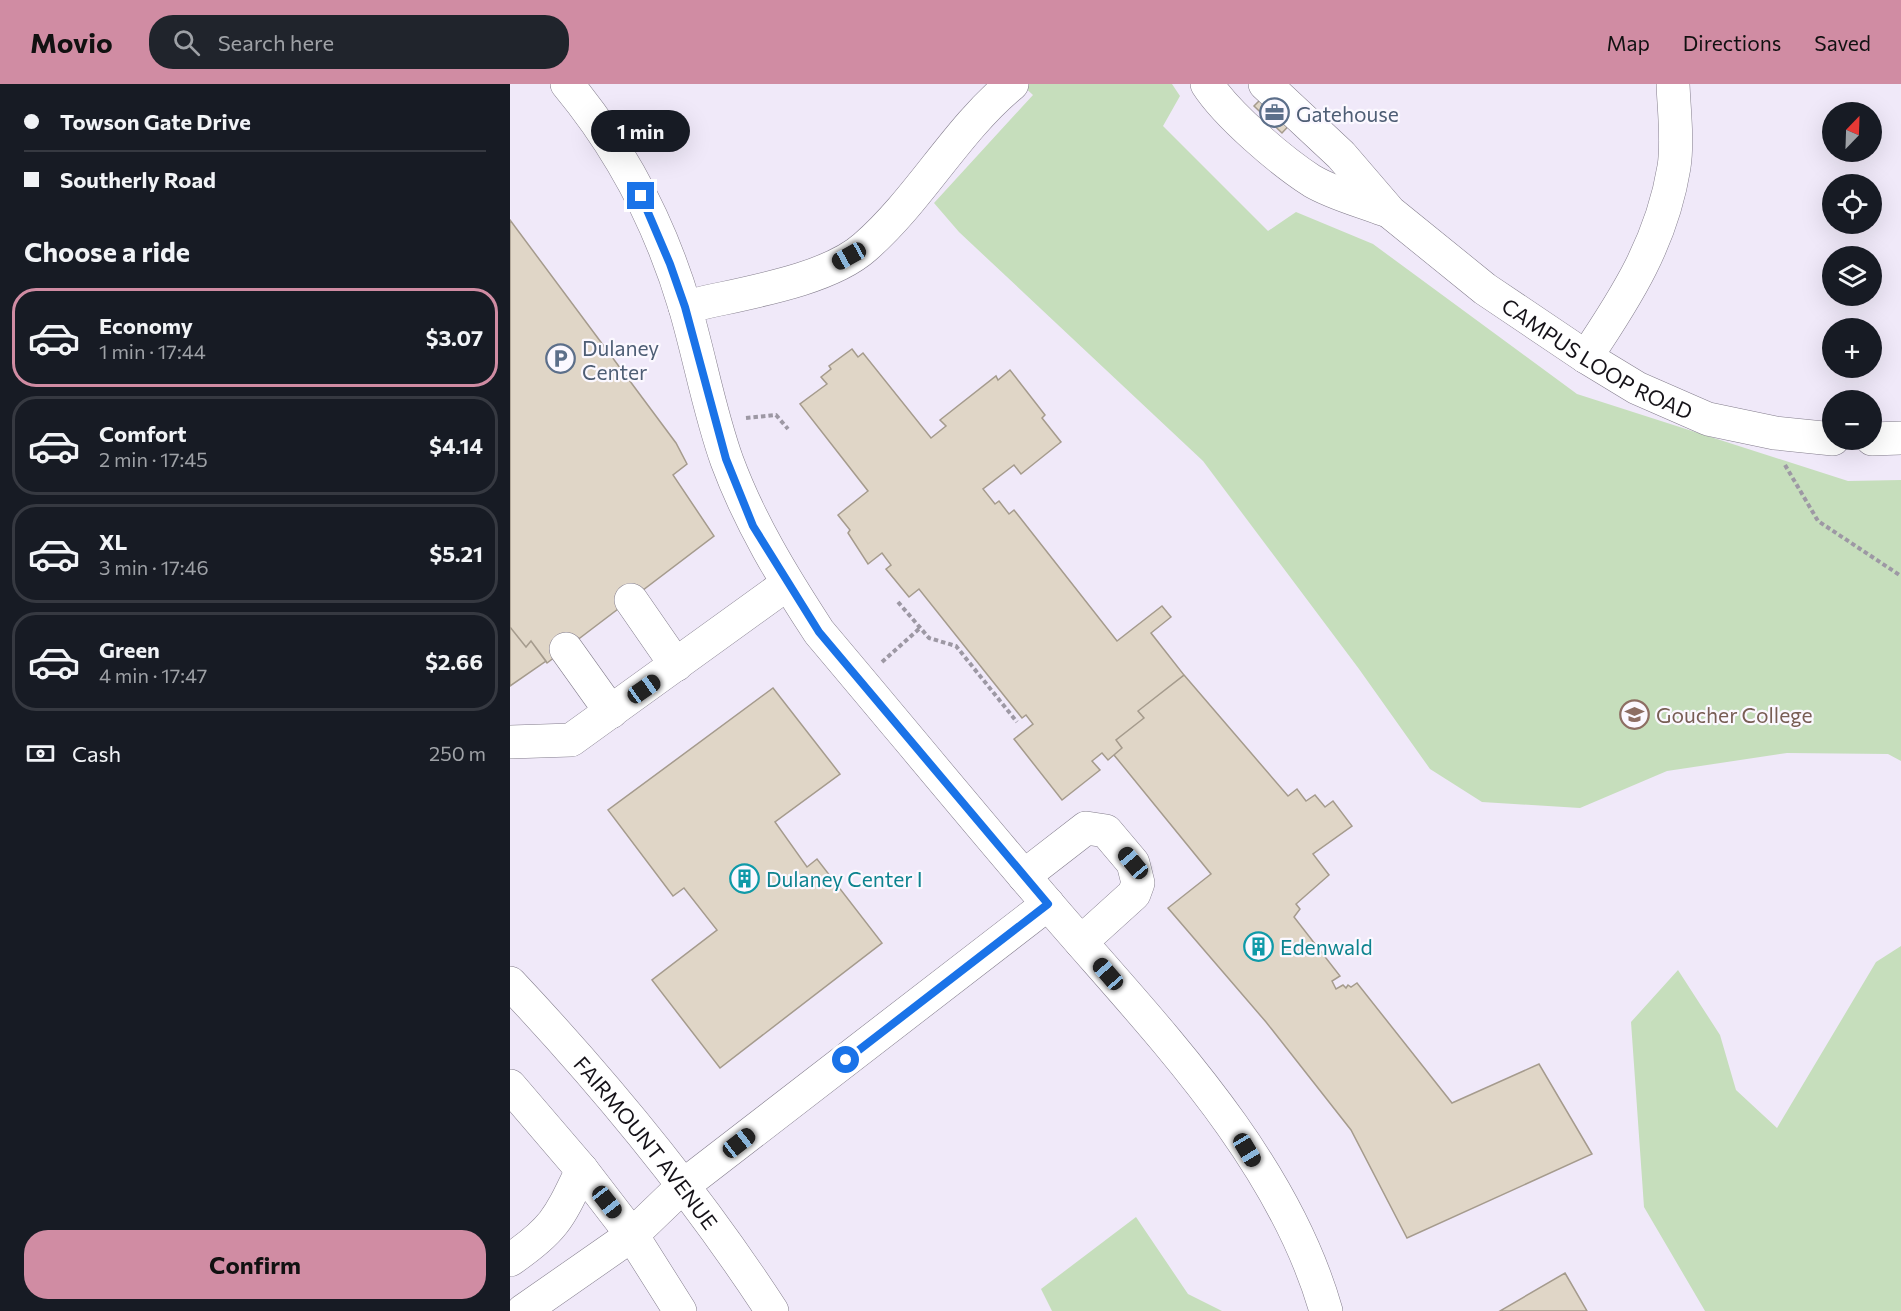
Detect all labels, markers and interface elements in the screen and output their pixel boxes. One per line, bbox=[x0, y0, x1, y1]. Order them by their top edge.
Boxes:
search box bbox=[149, 15, 569, 69]
text: Movio bbox=[30, 25, 113, 59]
icon: search bbox=[170, 26, 203, 59]
text: Search here bbox=[218, 29, 334, 56]
text: Map bbox=[1607, 30, 1650, 55]
text: Directions bbox=[1683, 30, 1781, 55]
text: Saved bbox=[1814, 30, 1871, 55]
office icon: Gatehouse bbox=[1259, 97, 1291, 129]
place label: Gatehouse bbox=[1296, 101, 1399, 126]
north arrow bbox=[1822, 102, 1882, 162]
map controls bbox=[1822, 102, 1882, 450]
text: Towson Gate Drive bbox=[60, 108, 251, 135]
callout: 1 min bbox=[592, 109, 690, 151]
text: 1 min bbox=[617, 119, 664, 143]
text: Southerly Road bbox=[60, 166, 216, 193]
button: locate bbox=[1822, 174, 1882, 234]
route end bbox=[627, 182, 654, 209]
text: Choose a ride bbox=[24, 235, 190, 268]
car bbox=[829, 239, 869, 273]
button: layers bbox=[1822, 246, 1882, 306]
street label: CAMPUS LOOP ROAD bbox=[1498, 292, 1697, 423]
icon: car bbox=[27, 311, 81, 365]
text: Economy bbox=[99, 312, 193, 339]
button: + bbox=[1822, 318, 1882, 378]
text: $3.07 bbox=[426, 324, 483, 351]
place label: Dulaney Center bbox=[582, 335, 659, 384]
text: 1 min · 17:44 bbox=[99, 339, 206, 363]
parking icon: Dulaney Center bbox=[545, 343, 577, 375]
button: − bbox=[1822, 390, 1882, 450]
icon: car bbox=[27, 419, 81, 473]
text: Comfort bbox=[99, 420, 187, 447]
text: $4.14 bbox=[429, 432, 483, 459]
text: 2 min · 17:45 bbox=[99, 447, 208, 471]
icon: car bbox=[27, 527, 81, 581]
text: XL bbox=[99, 528, 127, 555]
text: $5.21 bbox=[430, 540, 483, 567]
text: 3 min · 17:46 bbox=[99, 555, 209, 579]
icon: car bbox=[27, 635, 81, 689]
text: Green bbox=[99, 636, 160, 663]
text: $2.66 bbox=[425, 648, 483, 675]
text: 4 min · 17:47 bbox=[99, 663, 207, 687]
car bbox=[624, 671, 664, 707]
school or university icon: Goucher College bbox=[1619, 698, 1651, 730]
place label: Goucher College bbox=[1656, 702, 1813, 727]
icon: cash bbox=[24, 737, 57, 770]
text: Cash bbox=[72, 740, 121, 767]
text: 250 m bbox=[429, 741, 486, 765]
car bbox=[1115, 843, 1151, 883]
building icon: Dulaney Center I bbox=[729, 862, 761, 894]
place label: Dulaney Center I bbox=[766, 866, 923, 891]
building icon: Edenwald bbox=[1243, 930, 1275, 962]
place label: Edenwald bbox=[1280, 934, 1373, 959]
car bbox=[1089, 955, 1127, 993]
route start bbox=[832, 1046, 859, 1073]
street label: FAIRMOUNT AVENUE bbox=[570, 1051, 724, 1234]
car bbox=[719, 1125, 759, 1161]
car bbox=[1230, 1130, 1264, 1170]
car bbox=[589, 1182, 625, 1222]
button: Confirm bbox=[24, 1230, 486, 1299]

